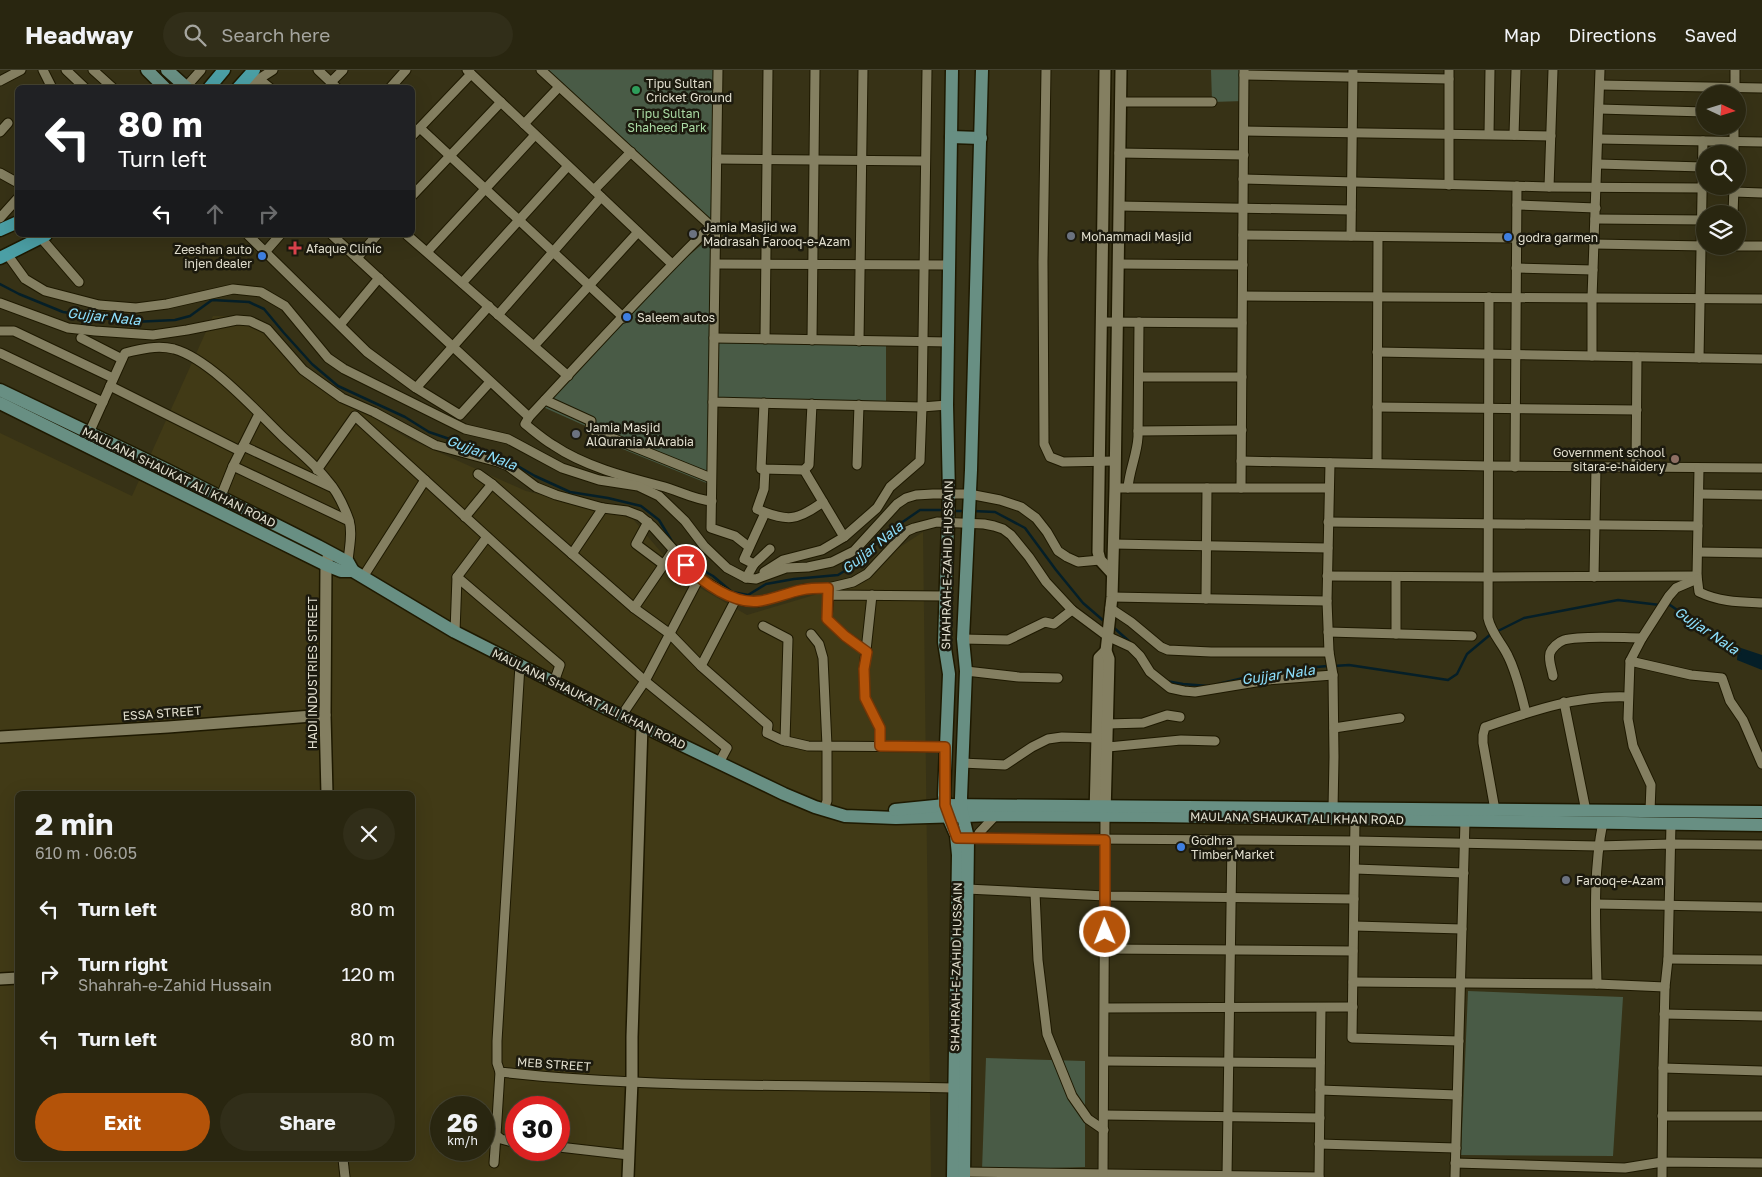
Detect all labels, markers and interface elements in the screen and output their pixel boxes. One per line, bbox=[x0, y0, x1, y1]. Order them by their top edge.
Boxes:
search box bbox=[163, 12, 513, 57]
text: Headway bbox=[25, 20, 133, 49]
icon: search bbox=[181, 21, 209, 49]
text: Search here bbox=[221, 23, 330, 46]
text: Map bbox=[1504, 24, 1540, 46]
text: Directions bbox=[1568, 24, 1656, 46]
text: Saved bbox=[1684, 24, 1737, 46]
place label: Tipu Sultan Cricket Ground bbox=[646, 76, 732, 105]
marker: Tipu Sultan Cricket Ground bbox=[630, 84, 642, 96]
north arrow bbox=[1696, 85, 1746, 135]
map controls bbox=[1696, 85, 1746, 255]
text: 80 m bbox=[118, 103, 203, 145]
icon: left bbox=[35, 105, 100, 170]
park label: Tipu Sultan Shaheed Park bbox=[627, 106, 707, 135]
text: Turn left bbox=[118, 145, 207, 172]
button: search bbox=[1696, 145, 1746, 195]
icon: left bbox=[148, 200, 176, 228]
icon: ahead bbox=[201, 200, 229, 228]
icon: right bbox=[254, 200, 282, 228]
button: layers bbox=[1696, 205, 1746, 255]
place label: Jamia Masjid wa Madrasah Farooq-e-Azam bbox=[703, 220, 850, 249]
marker: Jamia Masjid wa Madrasah Farooq-e-Azam bbox=[687, 228, 699, 240]
place label: Mohammadi Masjid bbox=[1081, 229, 1192, 244]
marker: Mohammadi Masjid bbox=[1065, 230, 1077, 242]
place label: godra garmen bbox=[1518, 230, 1598, 245]
marker: godra garmen bbox=[1502, 231, 1514, 243]
marker: Afaque Clinic bbox=[288, 241, 302, 255]
place label: Afaque Clinic bbox=[306, 241, 382, 256]
place label: Zeeshan auto injen dealer bbox=[174, 242, 252, 271]
marker: Zeeshan auto injen dealer bbox=[256, 250, 268, 262]
water label: Gujjar Nala bbox=[66, 304, 143, 328]
place label: Saleem autos bbox=[637, 310, 715, 325]
marker: Saleem autos bbox=[621, 311, 633, 323]
place label: Jamia Masjid AlQurania AlArabia bbox=[586, 420, 694, 449]
street label: MAULANA SHAUKAT ALI KHAN ROAD bbox=[80, 423, 278, 531]
marker: Jamia Masjid AlQurania AlArabia bbox=[570, 428, 582, 440]
water label: Gujjar Nala bbox=[445, 431, 520, 474]
place label: Government school sitara-e-haidery bbox=[1553, 445, 1665, 474]
marker: Government school sitara-e-haidery bbox=[1669, 453, 1681, 465]
street label: SHAHRAH-E-ZAHID HUSSAIN bbox=[938, 480, 956, 650]
water label: Gujjar Nala bbox=[838, 517, 907, 577]
pin bbox=[665, 544, 707, 586]
icon: arrive bbox=[672, 551, 700, 579]
street label: HADI INDUSTRIES STREET bbox=[305, 596, 320, 749]
water label: Gujjar Nala bbox=[1672, 602, 1743, 658]
street label: MAULANA SHAUKAT ALI KHAN ROAD bbox=[490, 645, 688, 753]
water label: Gujjar Nala bbox=[1240, 660, 1317, 688]
street label: ESSA STREET bbox=[122, 703, 202, 723]
text: 2 min bbox=[35, 806, 113, 842]
button: close bbox=[343, 808, 395, 860]
street label: MAULANA SHAUKAT ALI KHAN ROAD bbox=[1190, 809, 1404, 827]
place label: Godhra Timber Market bbox=[1191, 833, 1275, 862]
marker: Godhra Timber Market bbox=[1175, 841, 1187, 853]
text: 610 m · 06:05 bbox=[35, 843, 137, 863]
place label: Farooq-e-Azam bbox=[1576, 873, 1664, 888]
marker: Farooq-e-Azam bbox=[1560, 874, 1572, 886]
street label: SHAHRAH-E-ZAHID HUSSAIN bbox=[947, 882, 965, 1052]
icon: left bbox=[35, 895, 63, 923]
text: Turn left bbox=[78, 897, 157, 920]
text: 80 m bbox=[350, 897, 395, 920]
position arrow bbox=[1078, 905, 1130, 957]
text: Turn right bbox=[78, 952, 168, 975]
icon: right bbox=[35, 960, 63, 988]
text: 120 m bbox=[341, 962, 395, 985]
text: Shahrah-e-Zahid Hussain bbox=[78, 975, 272, 995]
icon: left bbox=[35, 1025, 63, 1053]
text: Turn left bbox=[78, 1027, 157, 1050]
text: 80 m bbox=[350, 1027, 395, 1050]
street label: MEB STREET bbox=[517, 1054, 592, 1074]
button: Exit bbox=[35, 1093, 210, 1151]
button: Share bbox=[220, 1093, 395, 1151]
speed limit sign: 30 bbox=[505, 1096, 570, 1161]
text: 26 bbox=[447, 1107, 478, 1138]
text: km/h bbox=[447, 1133, 478, 1148]

